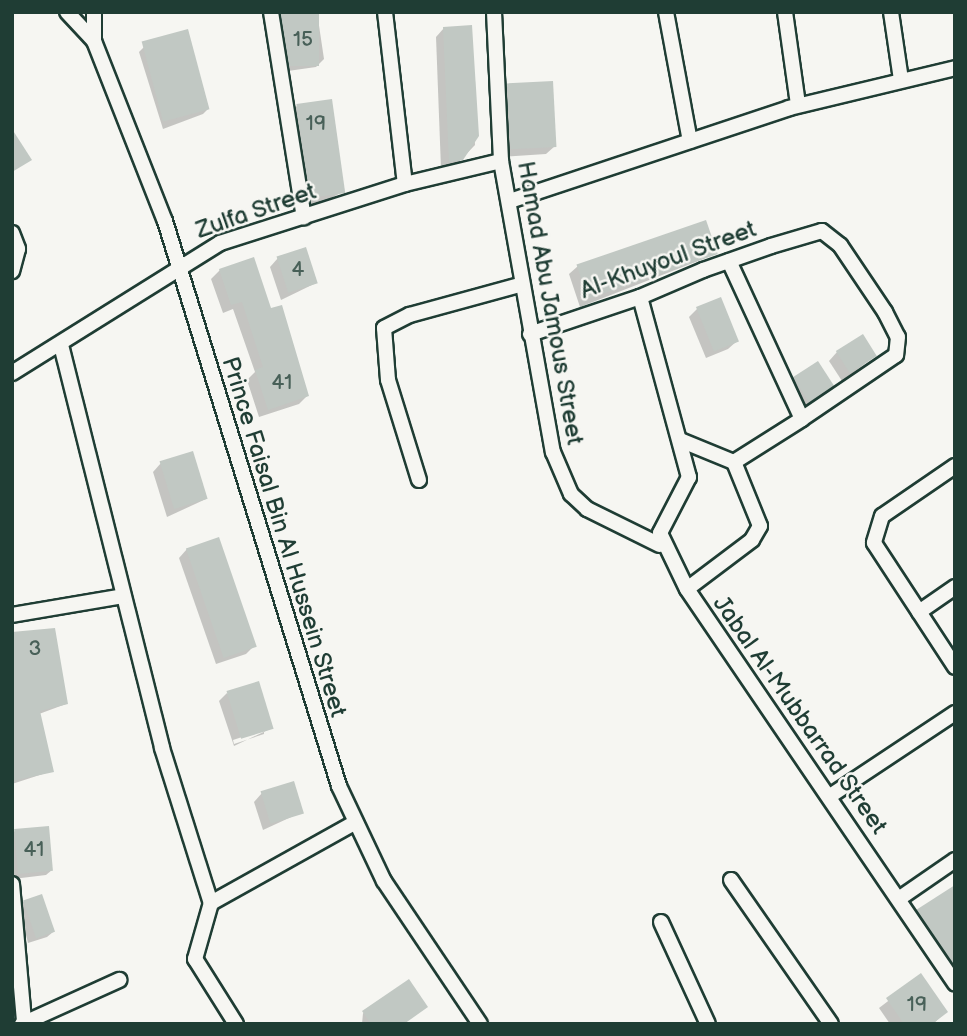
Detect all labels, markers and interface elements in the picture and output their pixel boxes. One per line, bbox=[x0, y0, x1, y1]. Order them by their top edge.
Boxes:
house number: 15 bbox=[293, 27, 313, 53]
house number: 19 bbox=[306, 111, 326, 137]
street label: Hamad Abu Jamous Street bbox=[511, 158, 589, 448]
street label: Zulfa Street bbox=[192, 177, 320, 245]
street label: Al-Khuyoul Street bbox=[576, 215, 760, 305]
house number: 4 bbox=[292, 257, 304, 283]
street label: Prince Faisal Bin Al Hussein Street bbox=[215, 353, 353, 721]
house number: 41 bbox=[272, 370, 292, 396]
street label: Jabal Al-Mubbarrad Street bbox=[707, 590, 893, 840]
house number: 3 bbox=[29, 636, 41, 662]
house number: 41 bbox=[24, 837, 44, 863]
house number: 19 bbox=[907, 992, 927, 1018]

